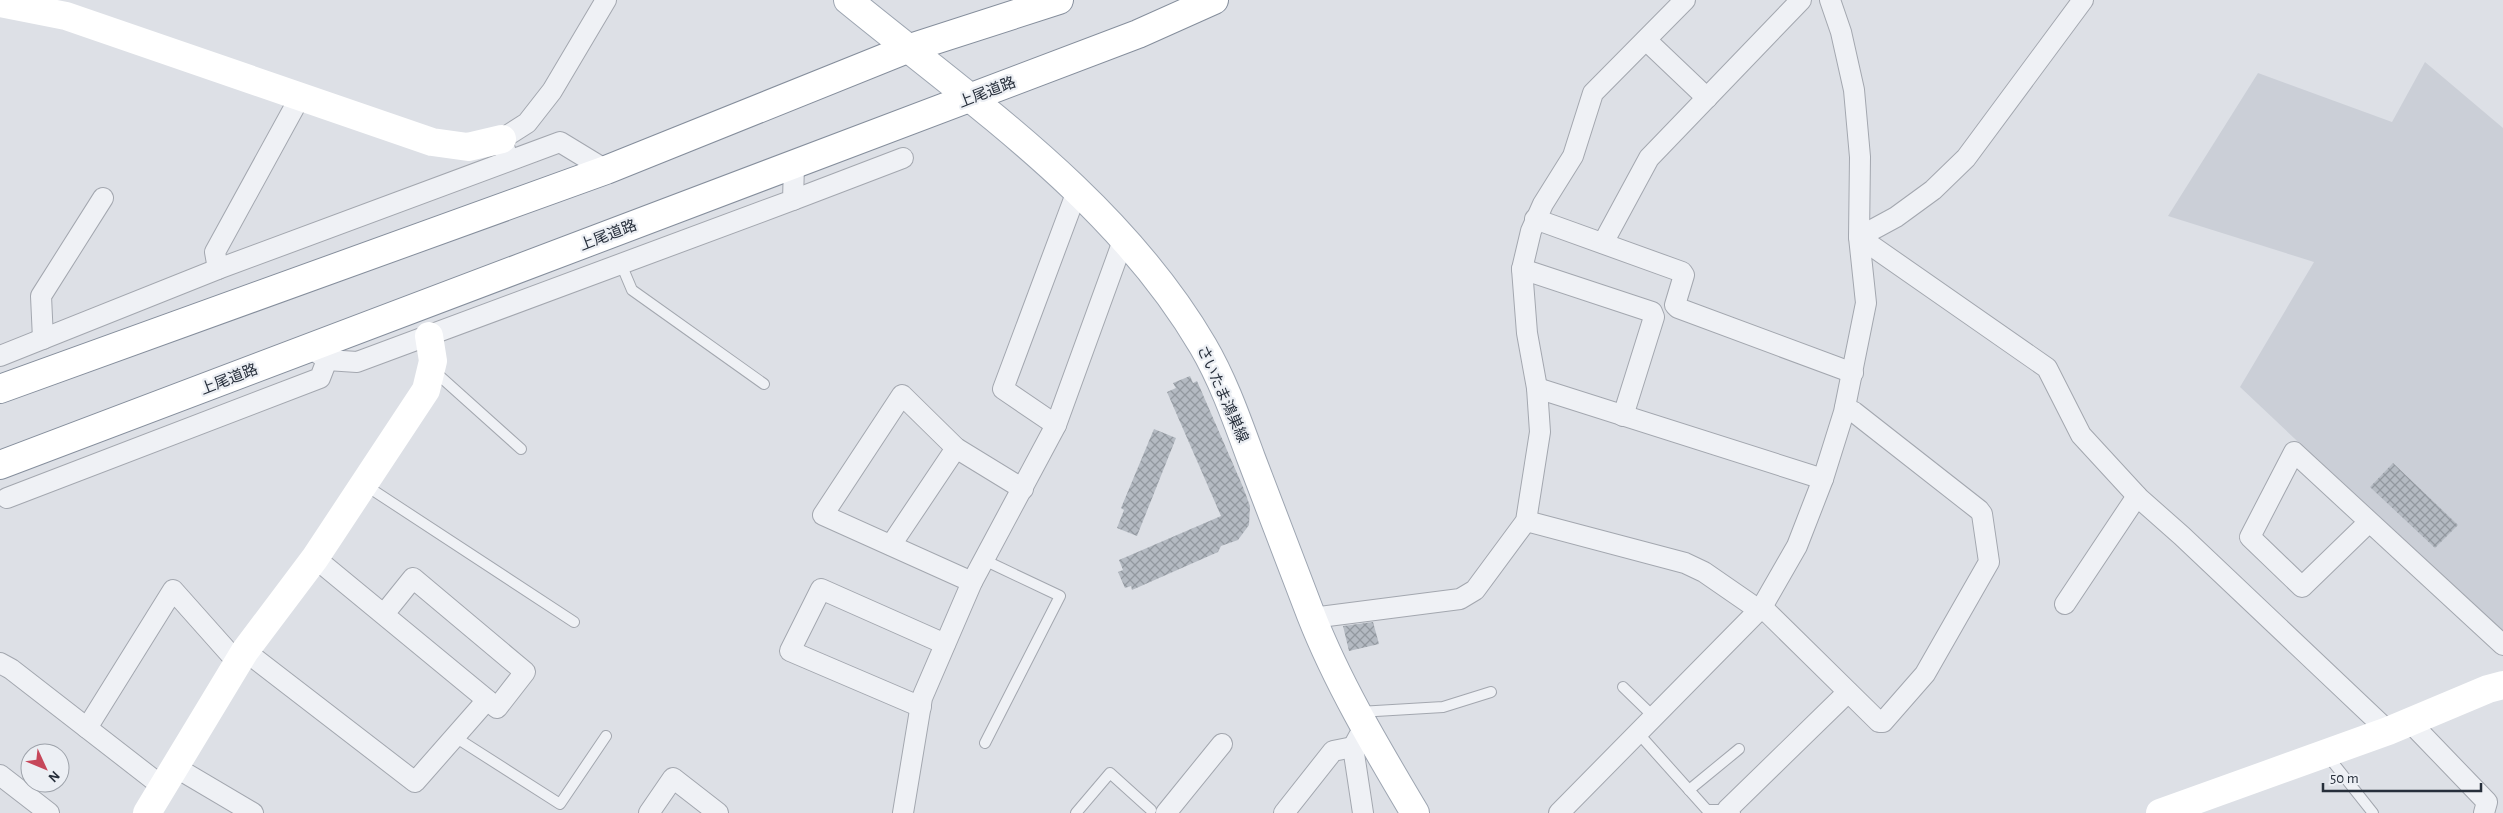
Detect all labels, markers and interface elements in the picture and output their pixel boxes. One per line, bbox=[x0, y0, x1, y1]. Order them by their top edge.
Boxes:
street label: 上尾道路 bbox=[956, 74, 1018, 110]
street label: 上尾道路 bbox=[577, 217, 639, 253]
street label: さいたま鴻巣線 bbox=[1194, 343, 1252, 445]
street label: 上尾道路 bbox=[198, 361, 260, 397]
north arrow bbox=[20, 743, 70, 793]
scale bar bbox=[2323, 760, 2480, 792]
text: N bbox=[45, 768, 62, 785]
text: 50 m bbox=[2330, 771, 2359, 786]

